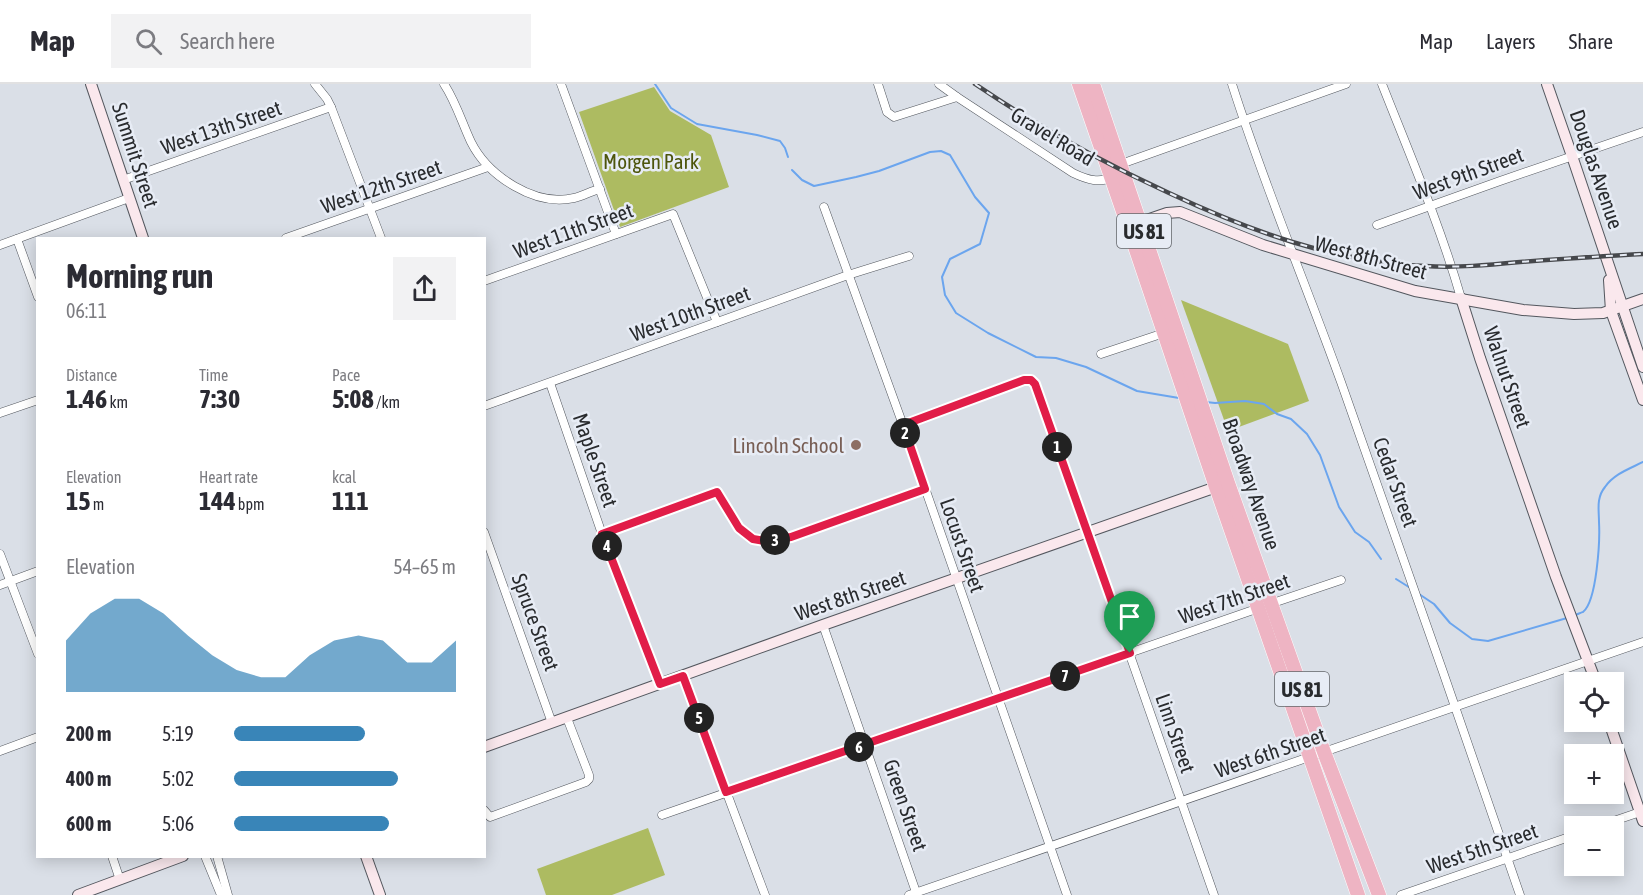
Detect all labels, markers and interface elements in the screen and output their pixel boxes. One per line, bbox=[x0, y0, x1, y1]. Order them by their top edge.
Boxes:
search box bbox=[111, 14, 531, 68]
text: Map bbox=[30, 25, 75, 57]
icon: search bbox=[132, 25, 165, 58]
text: Search here bbox=[180, 28, 275, 54]
text: Map bbox=[1419, 29, 1453, 53]
text: Layers bbox=[1486, 29, 1536, 53]
text: Share bbox=[1569, 29, 1613, 53]
street label: West 13th Street bbox=[158, 95, 284, 159]
street label: Summit Street bbox=[108, 99, 164, 211]
street label: Gravel Road bbox=[1007, 102, 1099, 170]
street label: Douglas Avenue bbox=[1565, 106, 1629, 232]
street label: West 9th Street bbox=[1410, 142, 1526, 204]
park label: Morgen Park bbox=[603, 149, 699, 173]
street label: West 12th Street bbox=[318, 154, 444, 218]
street label: West 11th Street bbox=[510, 197, 636, 263]
road number: US 81 bbox=[1117, 214, 1171, 248]
street label: West 8th Street bbox=[1312, 230, 1430, 284]
text: Morning run bbox=[66, 257, 213, 295]
button: share bbox=[393, 257, 456, 320]
street label: West 10th Street bbox=[627, 280, 753, 346]
text: 06:11 bbox=[66, 299, 107, 322]
street label: Walnut Street bbox=[1480, 323, 1536, 431]
text: Distance bbox=[66, 366, 117, 384]
text: Time bbox=[199, 366, 228, 384]
text: Pace bbox=[332, 366, 360, 384]
text: 1.46 bbox=[66, 384, 107, 414]
text: 7:30 bbox=[199, 384, 240, 414]
text: 5:08 bbox=[332, 384, 374, 414]
text: km bbox=[107, 393, 128, 411]
text: /km bbox=[374, 393, 400, 411]
street label: Maple Street bbox=[569, 410, 623, 510]
street label: Broadway Avenue bbox=[1218, 415, 1286, 553]
pin: 2 bbox=[890, 418, 920, 448]
text: 2 bbox=[901, 424, 909, 442]
pin: 1 bbox=[1042, 432, 1072, 462]
place label: Lincoln School bbox=[733, 433, 844, 457]
street label: Cedar Street bbox=[1369, 434, 1423, 530]
marker: Lincoln School bbox=[849, 438, 863, 452]
text: 1 bbox=[1053, 438, 1061, 456]
text: Elevation bbox=[66, 468, 121, 486]
text: Heart rate bbox=[199, 468, 258, 486]
text: kcal bbox=[332, 468, 356, 486]
text: 15 bbox=[66, 486, 90, 516]
text: 144 bbox=[199, 486, 236, 516]
text: 111 bbox=[332, 486, 369, 516]
text: m bbox=[90, 495, 104, 513]
text: bpm bbox=[236, 495, 265, 513]
street label: Locust Street bbox=[936, 495, 990, 595]
pin: 3 bbox=[760, 525, 790, 555]
pin: 4 bbox=[592, 531, 622, 561]
text: 3 bbox=[771, 531, 779, 549]
text: 4 bbox=[603, 537, 611, 555]
text: Elevation bbox=[66, 555, 135, 578]
text: 54–65 m bbox=[393, 555, 456, 578]
street label: West 8th Street bbox=[791, 565, 909, 625]
street label: West 7th Street bbox=[1175, 568, 1293, 628]
street label: Spruce Street bbox=[507, 570, 565, 674]
pin bbox=[1104, 591, 1155, 653]
icon: arrive bbox=[1113, 600, 1146, 633]
pin: 7 bbox=[1050, 661, 1080, 691]
text: 7 bbox=[1061, 667, 1069, 685]
road number: US 81 bbox=[1275, 672, 1329, 706]
map controls bbox=[1564, 672, 1624, 876]
button: locate bbox=[1564, 672, 1624, 732]
street label: Linn Street bbox=[1151, 690, 1201, 776]
pin: 5 bbox=[684, 703, 714, 733]
text: 5 bbox=[695, 709, 703, 727]
text: 200 m bbox=[66, 722, 111, 745]
text: 5:19 bbox=[162, 722, 194, 745]
street label: West 6th Street bbox=[1211, 722, 1329, 782]
pin: 6 bbox=[844, 732, 874, 762]
text: 6 bbox=[855, 738, 863, 756]
button: + bbox=[1564, 744, 1624, 804]
street label: Green Street bbox=[879, 756, 933, 854]
text: 400 m bbox=[66, 767, 111, 790]
text: 5:02 bbox=[162, 767, 194, 790]
text: 600 m bbox=[66, 812, 111, 835]
text: 5:06 bbox=[162, 812, 194, 835]
button: − bbox=[1564, 816, 1624, 876]
street label: West 5th Street bbox=[1423, 818, 1541, 878]

